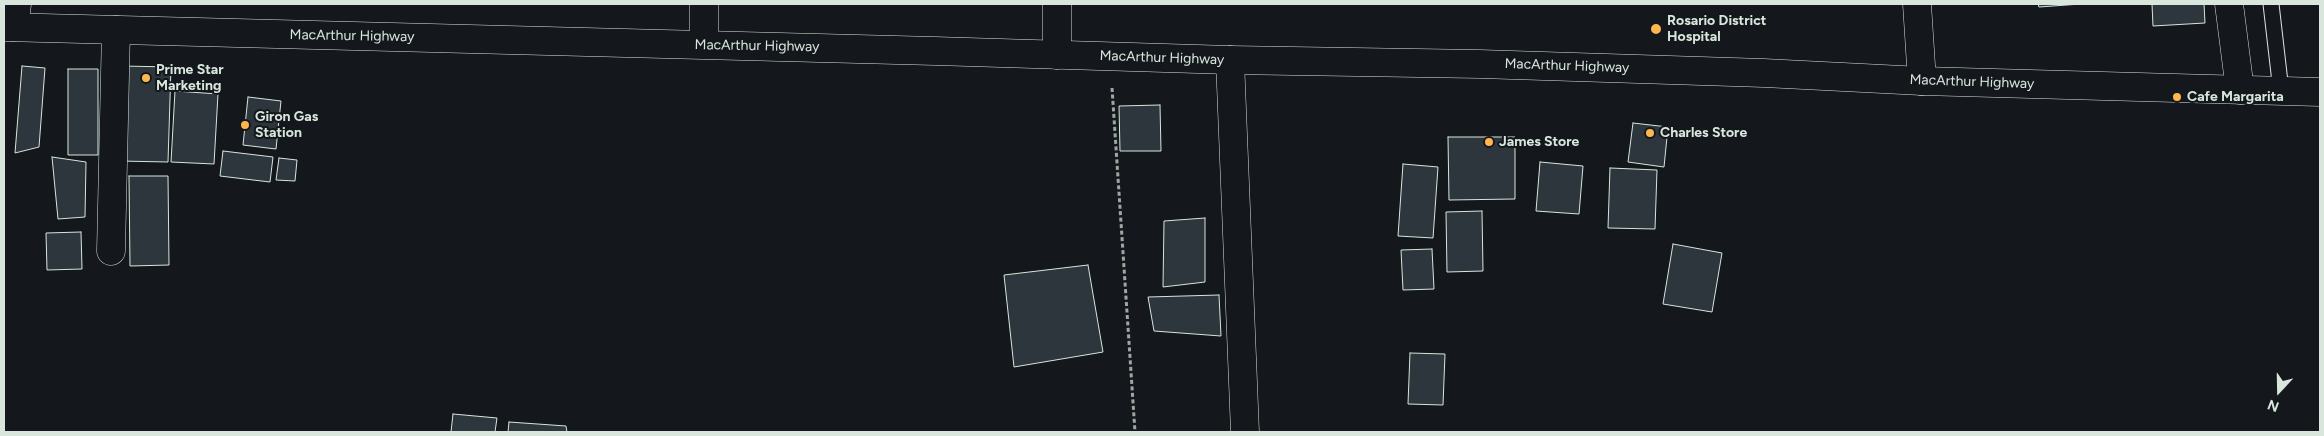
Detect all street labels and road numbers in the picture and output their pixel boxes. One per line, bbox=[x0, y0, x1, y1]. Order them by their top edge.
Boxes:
street label: MacArthur Highway bbox=[289, 27, 415, 45]
street label: MacArthur Highway bbox=[694, 37, 820, 55]
street label: MacArthur Highway bbox=[1099, 47, 1225, 69]
street label: MacArthur Highway bbox=[1504, 55, 1630, 77]
street label: MacArthur Highway bbox=[1909, 71, 2035, 93]

